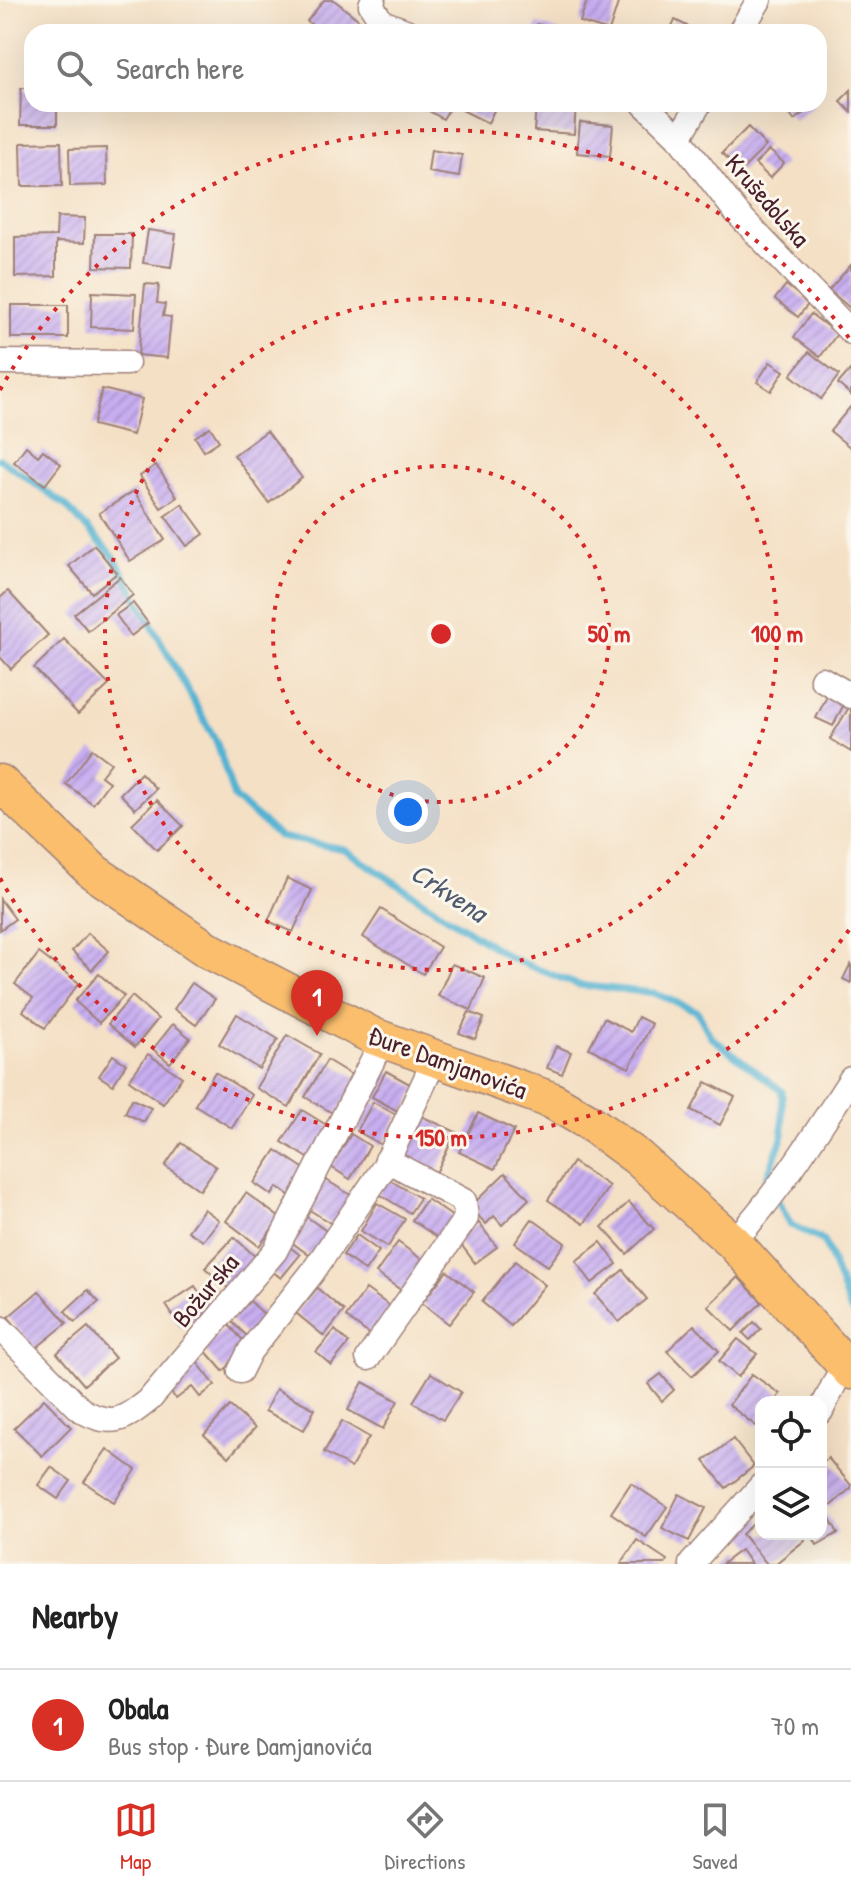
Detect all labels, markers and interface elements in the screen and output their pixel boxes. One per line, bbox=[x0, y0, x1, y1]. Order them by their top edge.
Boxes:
search box bbox=[24, 24, 827, 112]
icon: search bbox=[52, 46, 96, 90]
text: Search here bbox=[116, 48, 244, 88]
street label: Krušedolska bbox=[718, 146, 818, 254]
text: 50 m bbox=[588, 617, 630, 649]
text: 100 m bbox=[751, 617, 803, 649]
centre of rings bbox=[427, 620, 455, 648]
your location bbox=[388, 792, 428, 832]
water label: Crkvena bbox=[404, 853, 497, 932]
pin: 1 bbox=[291, 970, 343, 1036]
street label: Đure Damjanovića bbox=[364, 1017, 532, 1107]
text: 150 m bbox=[415, 1121, 467, 1153]
street label: Božurska bbox=[164, 1246, 246, 1334]
map controls bbox=[755, 1396, 827, 1540]
button: locate bbox=[755, 1396, 827, 1468]
button: layers bbox=[755, 1468, 827, 1540]
text: Nearby bbox=[32, 1593, 118, 1639]
text: Obala bbox=[108, 1688, 169, 1728]
text: 1 bbox=[53, 1708, 63, 1743]
text: 70 m bbox=[771, 1708, 819, 1743]
text: Bus stop · Đure Damjanovića bbox=[108, 1728, 372, 1763]
tab: Map bbox=[114, 1798, 158, 1876]
tab: Directions bbox=[385, 1798, 466, 1876]
tab: Saved bbox=[693, 1798, 737, 1876]

